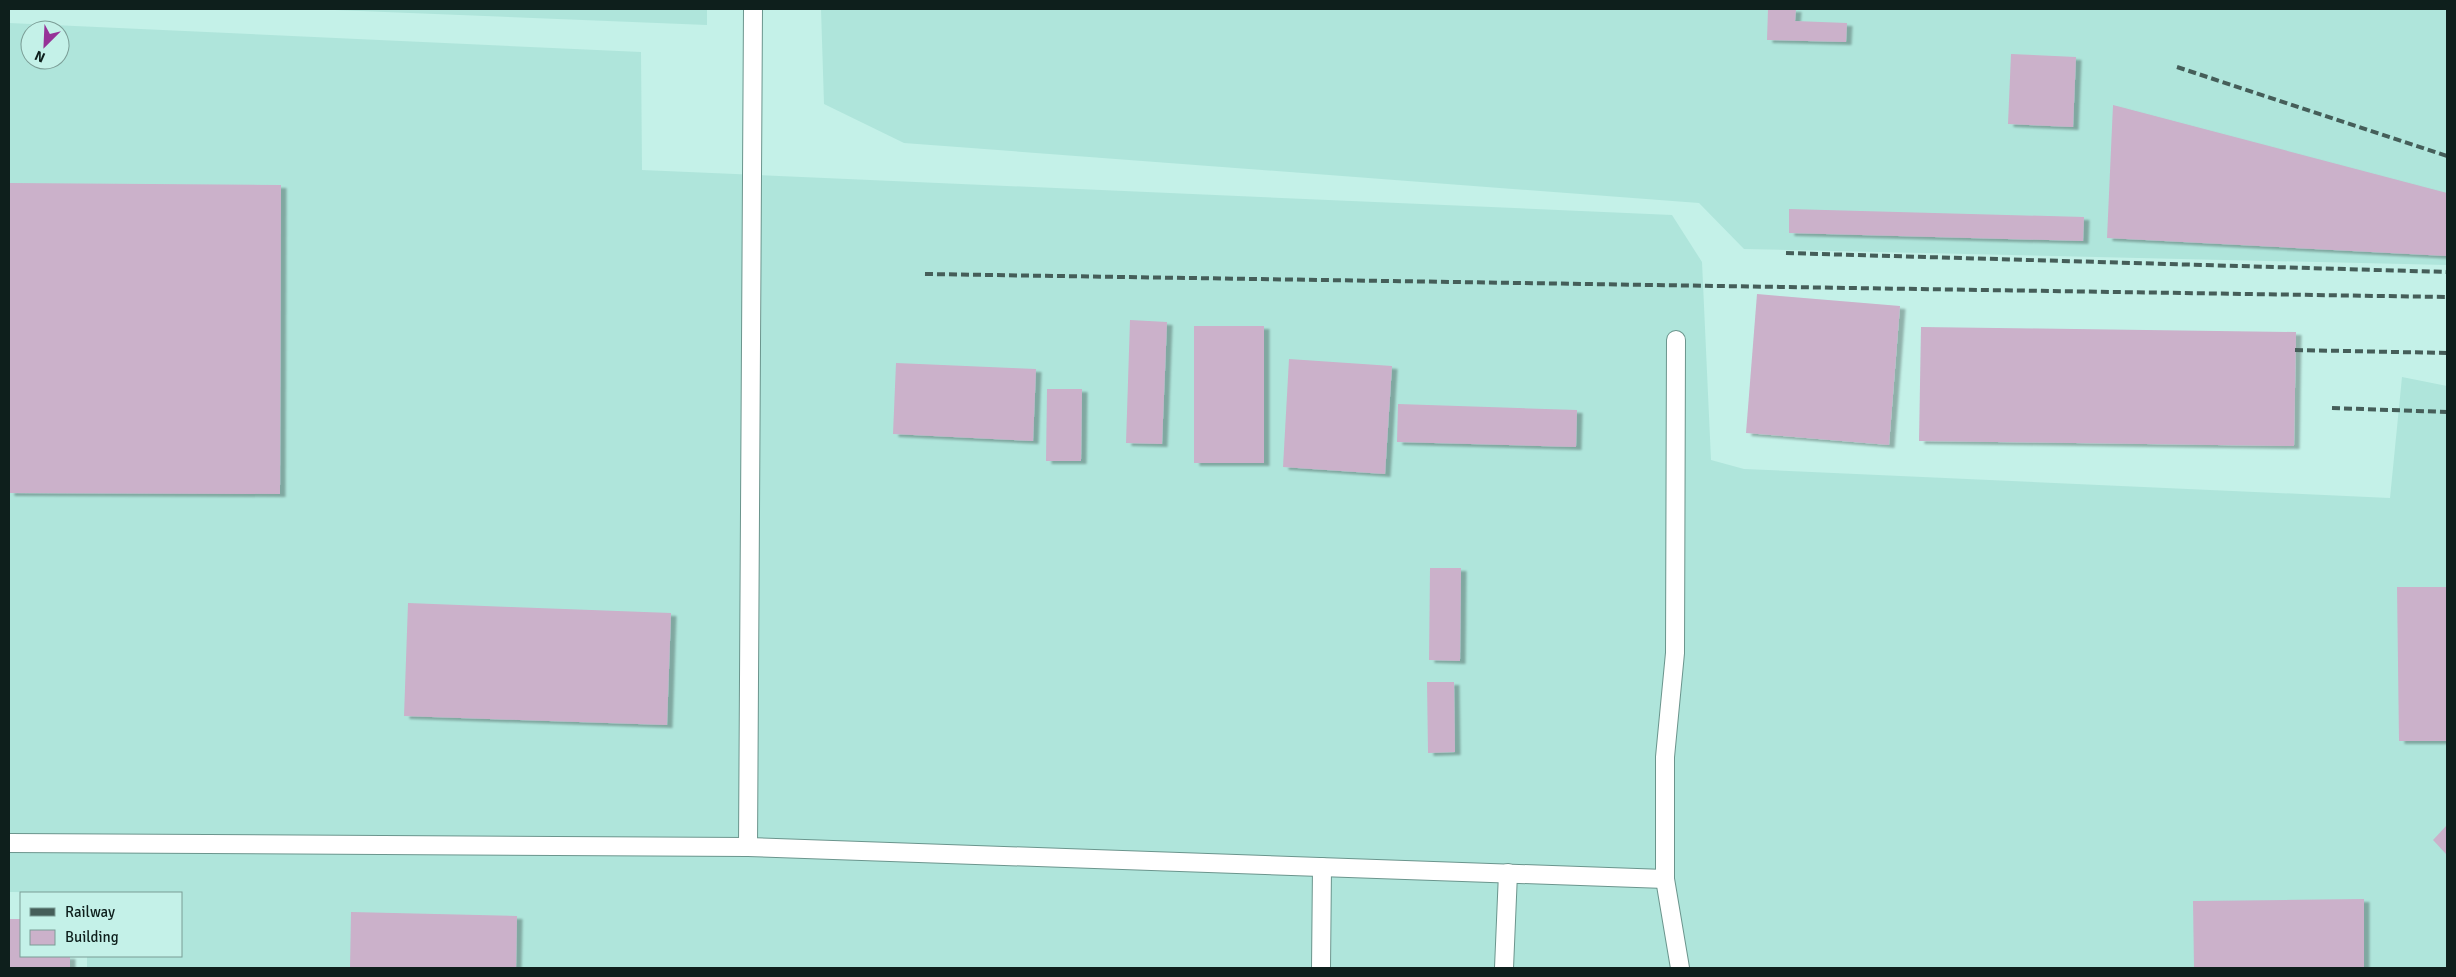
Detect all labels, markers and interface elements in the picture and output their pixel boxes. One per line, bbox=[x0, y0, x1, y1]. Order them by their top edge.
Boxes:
north arrow bbox=[20, 20, 70, 70]
text: N bbox=[32, 47, 48, 66]
legend bbox=[20, 892, 182, 957]
text: Railway bbox=[65, 903, 115, 921]
text: Building bbox=[65, 928, 119, 946]

